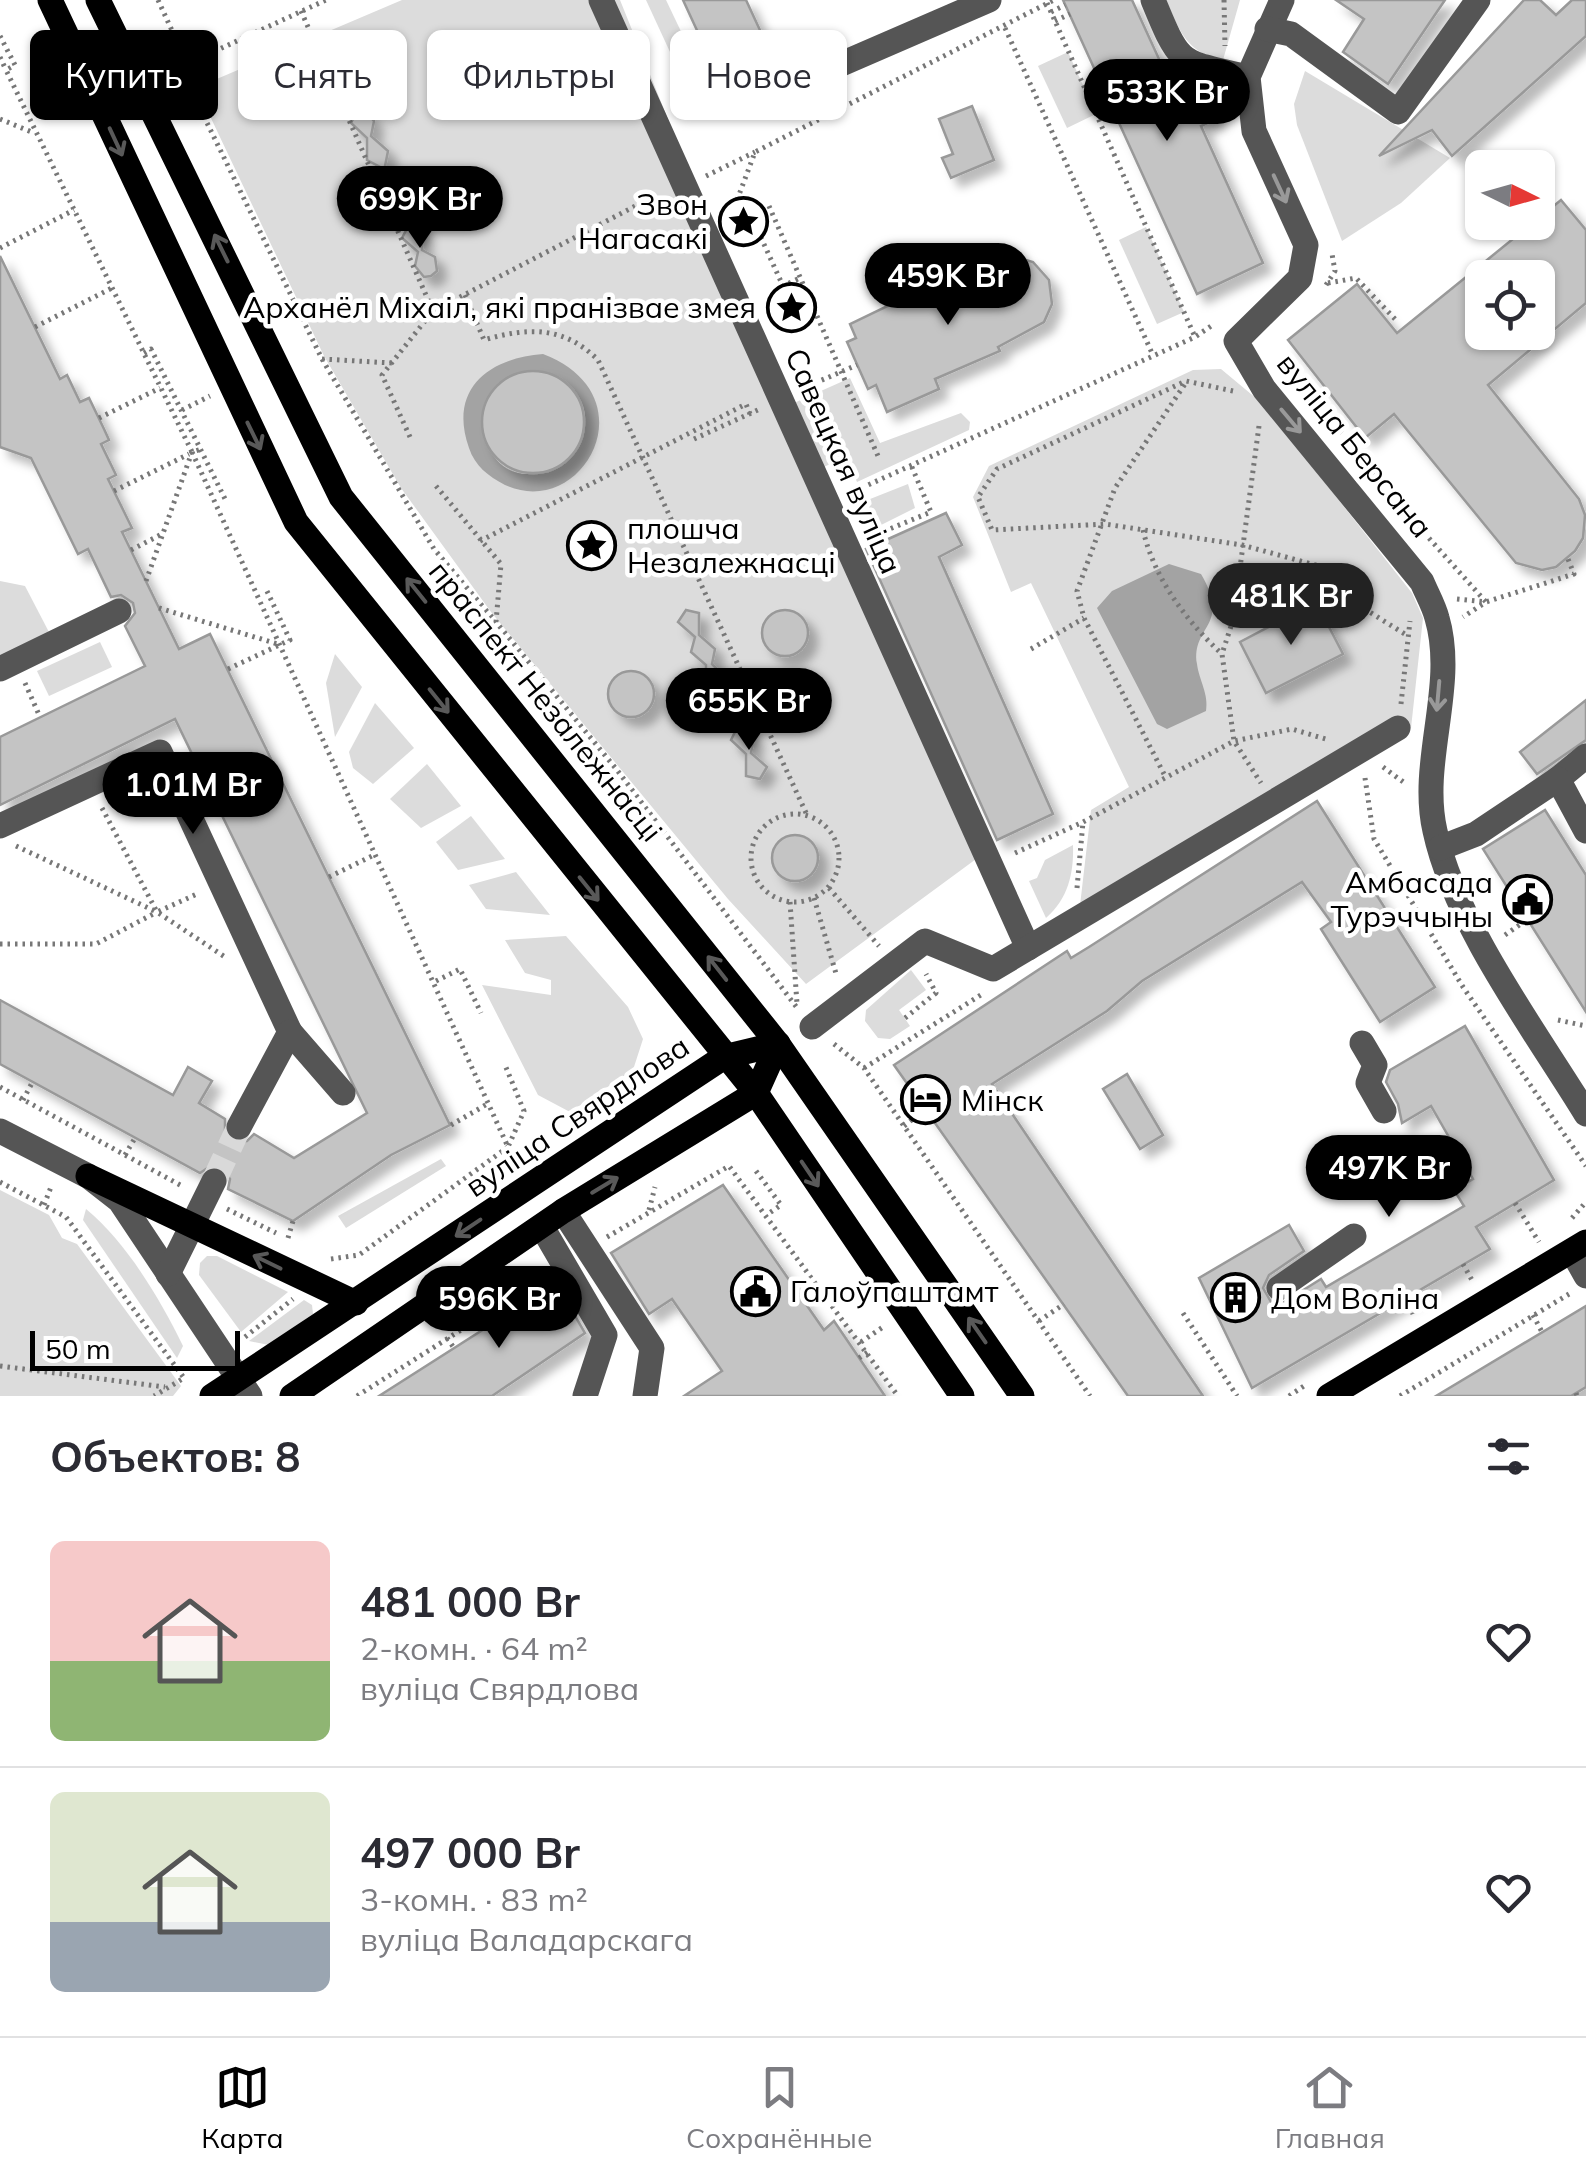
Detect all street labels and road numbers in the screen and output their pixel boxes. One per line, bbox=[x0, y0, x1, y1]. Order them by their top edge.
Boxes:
street label: Савецкая вуліца bbox=[777, 342, 911, 580]
street label: вуліца Берсана bbox=[1269, 345, 1441, 545]
street label: праспект Незалежнасці bbox=[421, 553, 671, 849]
street label: вуліца Свярдлова bbox=[458, 1027, 696, 1205]

